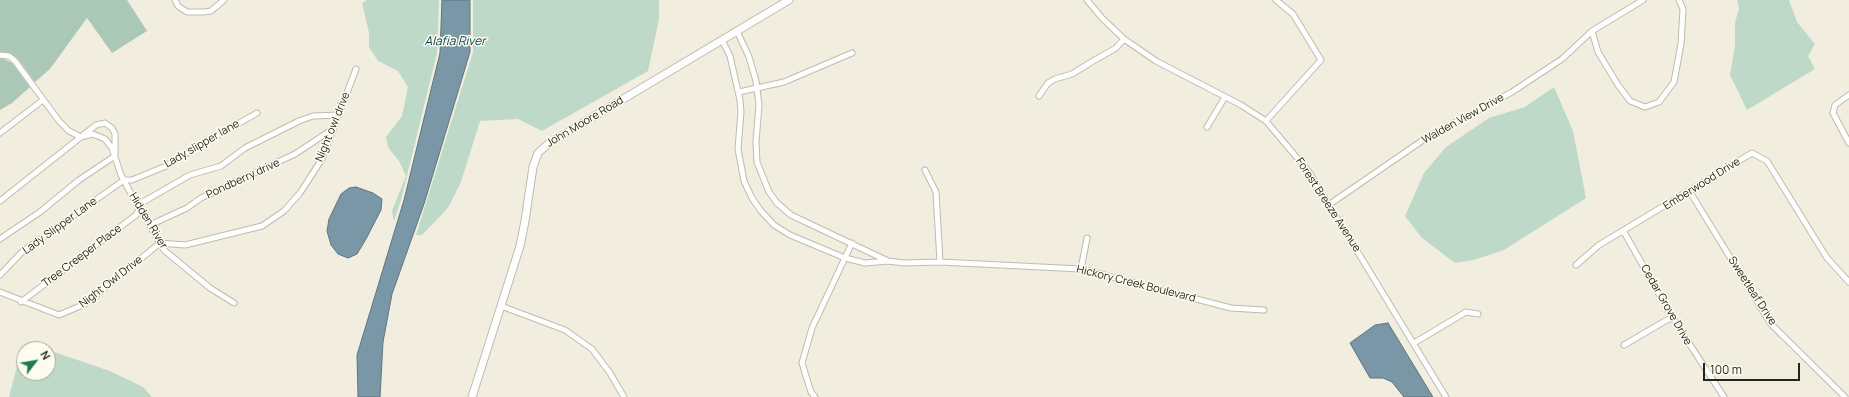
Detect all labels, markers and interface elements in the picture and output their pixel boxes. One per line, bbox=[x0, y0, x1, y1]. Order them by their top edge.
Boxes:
water label: Alafia River bbox=[425, 35, 485, 49]
street label: Night owl drive bbox=[313, 90, 353, 164]
street label: Walden View Drive bbox=[1420, 91, 1506, 147]
street label: John Moore Road bbox=[544, 94, 626, 150]
street label: Lady slipper lane bbox=[162, 117, 242, 171]
street label: Forest Breeze Avenue bbox=[1293, 155, 1363, 255]
street label: Emberwood Drive bbox=[1661, 155, 1743, 213]
street label: Pondberry drive bbox=[204, 156, 282, 202]
street label: Hidden River bbox=[126, 190, 170, 252]
street label: Lady Slipper Lane bbox=[20, 195, 100, 257]
street label: Tree Creeper Place bbox=[40, 222, 124, 290]
street label: Night Owl Drive bbox=[77, 253, 145, 311]
street label: Sweetleaf Drive bbox=[1725, 254, 1779, 328]
street label: Cedar Grove Drive bbox=[1638, 262, 1694, 348]
street label: Hickory Creek Boulevard bbox=[1075, 263, 1197, 305]
north arrow bbox=[16, 341, 56, 381]
text: N bbox=[37, 348, 54, 362]
scale bar bbox=[1705, 355, 1802, 381]
text: 100 m bbox=[1710, 361, 1742, 378]

